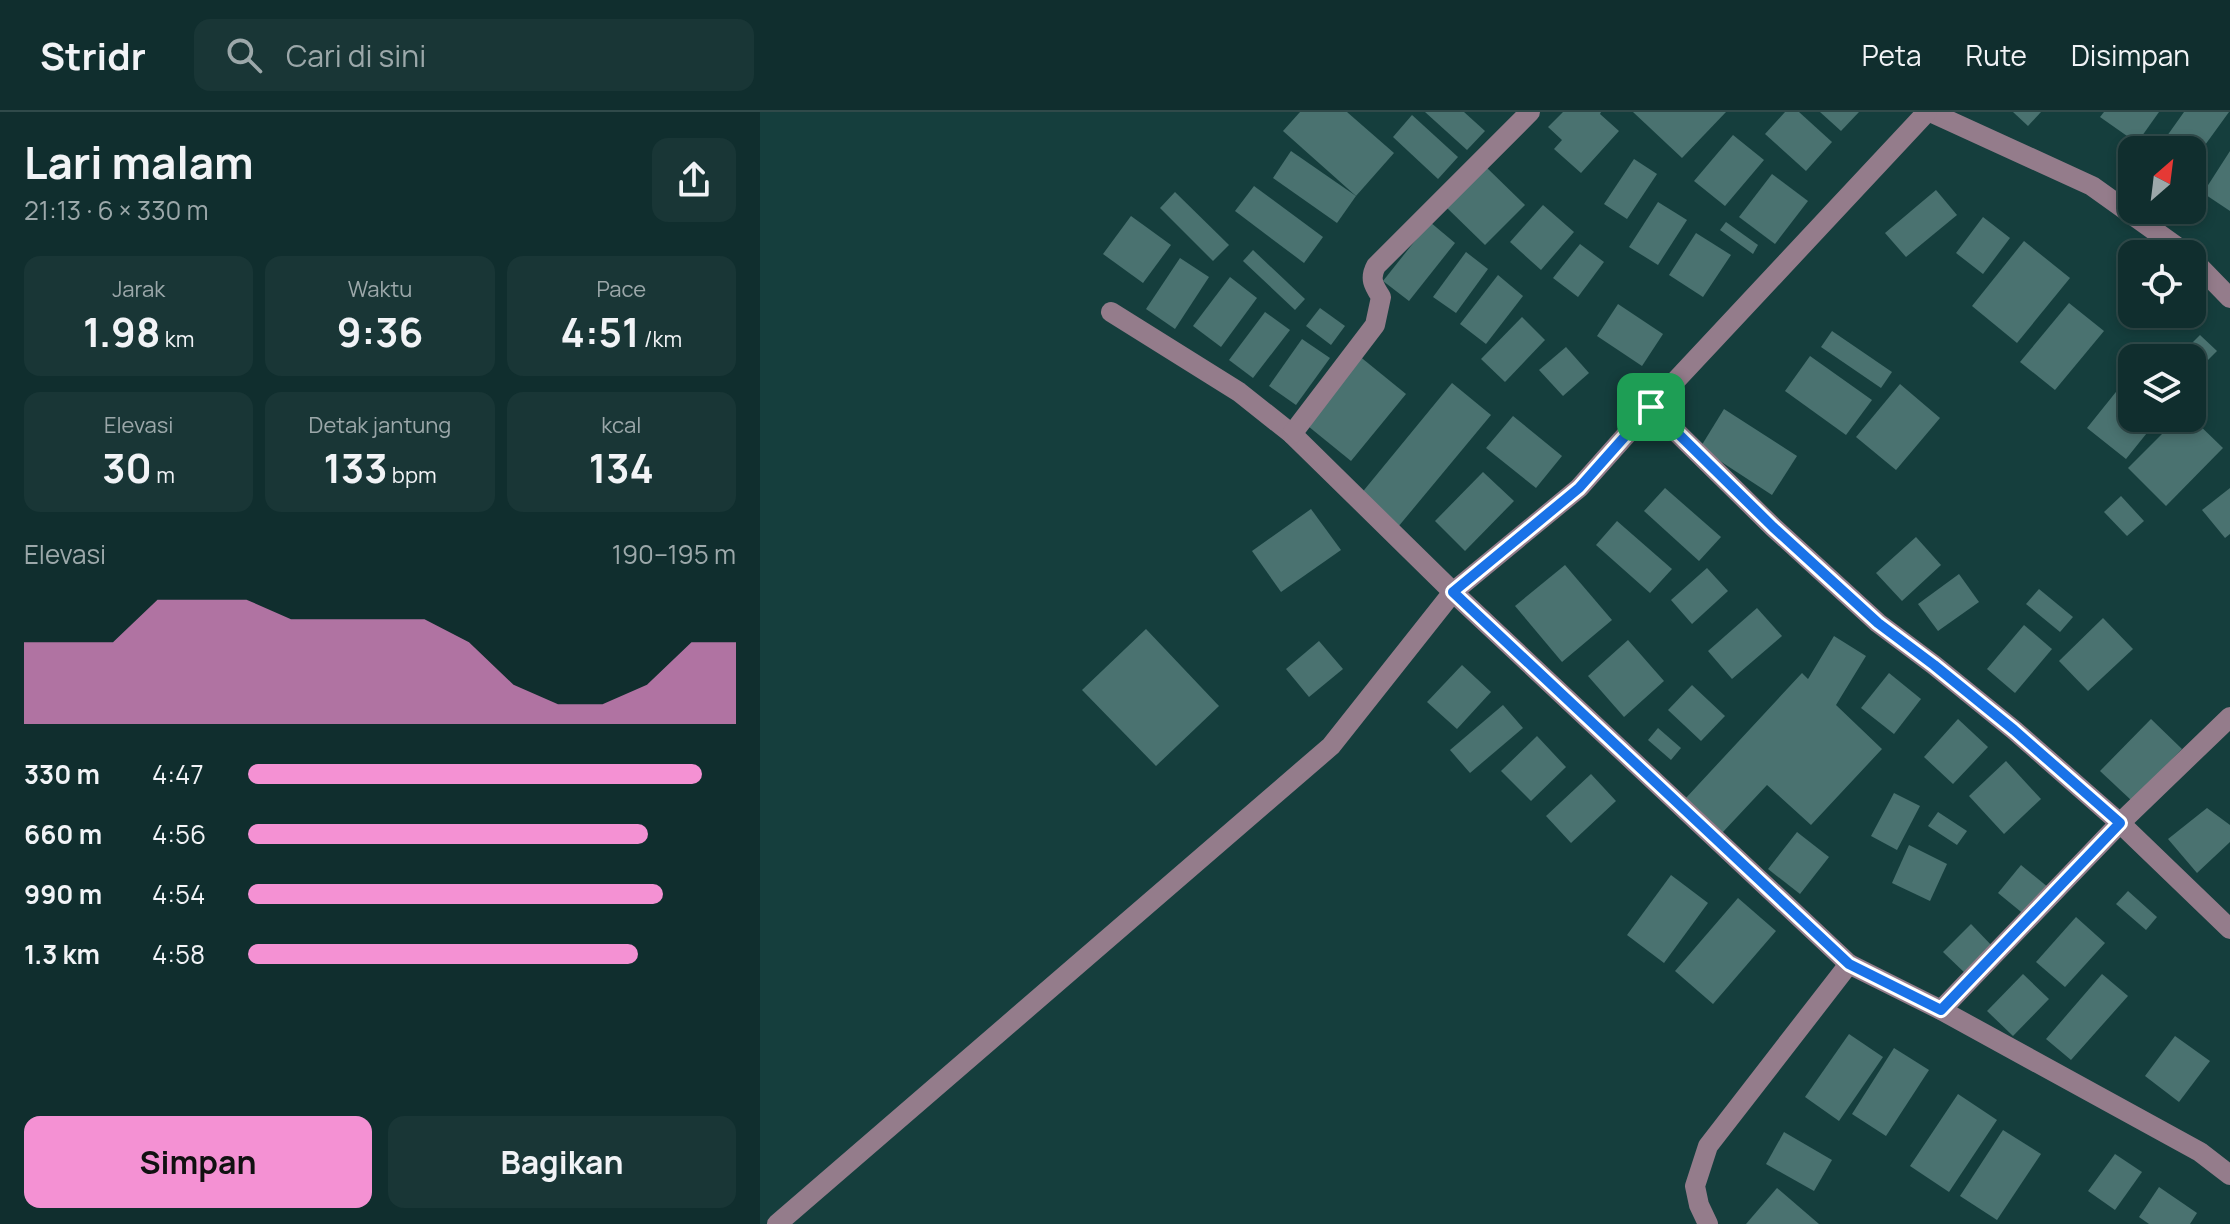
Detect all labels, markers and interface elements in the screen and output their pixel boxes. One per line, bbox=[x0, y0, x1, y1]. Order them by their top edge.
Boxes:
search box bbox=[194, 19, 754, 91]
text: Stridr bbox=[40, 29, 146, 81]
icon: search bbox=[222, 33, 266, 77]
text: Cari di sini bbox=[286, 35, 426, 76]
text: Peta bbox=[1862, 36, 1922, 74]
text: Rute bbox=[1966, 36, 2027, 74]
text: Disimpan bbox=[2071, 36, 2190, 74]
text: Lari malam bbox=[24, 132, 254, 192]
north arrow bbox=[2118, 136, 2206, 224]
map controls bbox=[2118, 136, 2206, 432]
button: share bbox=[652, 138, 736, 222]
text: 21:13 · 6 × 330 m bbox=[24, 192, 209, 228]
button: locate bbox=[2118, 240, 2206, 328]
text: Jarak bbox=[112, 274, 165, 304]
text: Waktu bbox=[348, 274, 412, 304]
text: Pace bbox=[596, 274, 646, 304]
text: 1.98 bbox=[83, 304, 160, 359]
text: 9:36 bbox=[337, 304, 423, 359]
text: 4:51 bbox=[561, 304, 640, 359]
text: km bbox=[160, 324, 194, 354]
text: /km bbox=[640, 324, 682, 354]
button: layers bbox=[2118, 344, 2206, 432]
pin bbox=[1617, 373, 1685, 441]
icon: arrive bbox=[1629, 385, 1673, 429]
text: Elevasi bbox=[104, 410, 173, 440]
text: Detak jantung bbox=[309, 410, 451, 440]
text: kcal bbox=[601, 410, 641, 440]
text: 30 bbox=[102, 440, 152, 495]
text: 133 bbox=[323, 440, 387, 495]
text: 134 bbox=[589, 440, 654, 495]
text: m bbox=[152, 460, 175, 490]
text: bpm bbox=[387, 460, 437, 490]
text: Elevasi bbox=[24, 536, 106, 572]
text: 190–195 m bbox=[612, 536, 736, 572]
text: 330 m bbox=[24, 756, 100, 792]
text: 4:47 bbox=[152, 756, 203, 792]
text: 660 m bbox=[24, 816, 102, 852]
text: 4:56 bbox=[152, 816, 206, 852]
text: 990 m bbox=[24, 876, 102, 912]
text: 4:54 bbox=[152, 876, 205, 912]
text: 1.3 km bbox=[24, 936, 100, 972]
text: 4:58 bbox=[152, 936, 205, 972]
button: Simpan bbox=[24, 1116, 372, 1208]
button: Bagikan bbox=[388, 1116, 736, 1208]

